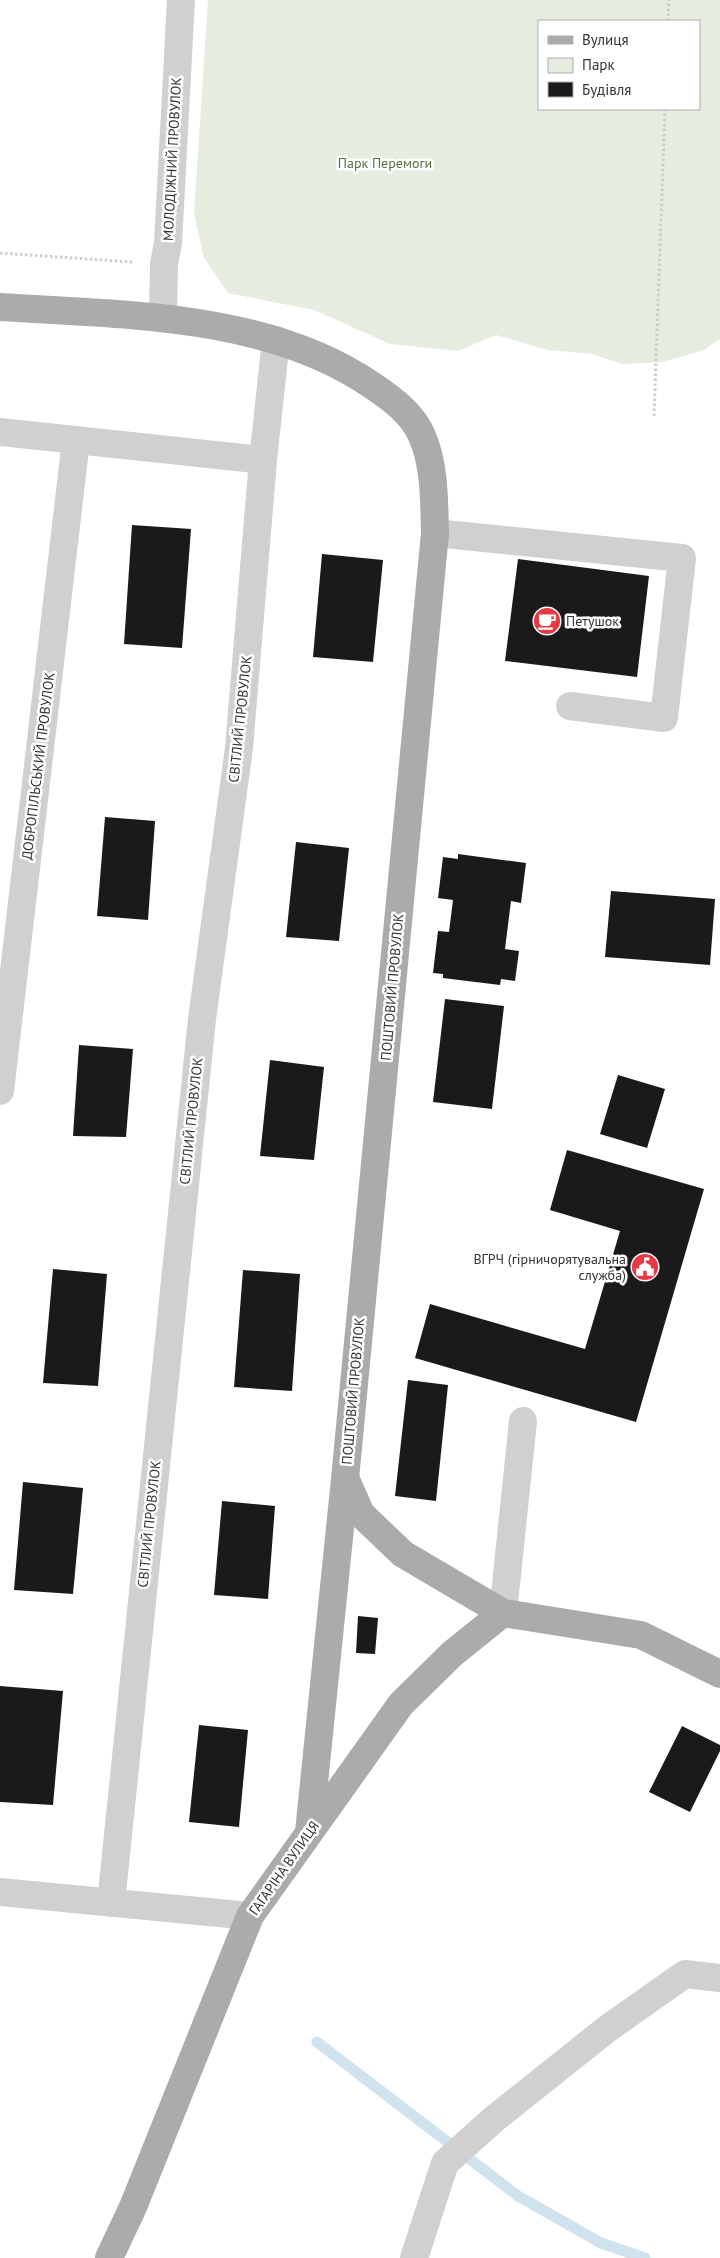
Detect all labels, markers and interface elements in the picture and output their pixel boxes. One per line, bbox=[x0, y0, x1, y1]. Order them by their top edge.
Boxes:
legend bbox=[538, 20, 700, 110]
text: Вулиця bbox=[582, 30, 629, 49]
text: Парк bbox=[582, 55, 615, 74]
street label: МОЛОДІЖНИЙ ПРОВУЛОК bbox=[159, 76, 185, 241]
text: Будівля bbox=[582, 80, 631, 99]
park label: Парк Перемоги bbox=[338, 154, 432, 172]
cafe icon: Петушок bbox=[532, 606, 562, 636]
place label: Петушок bbox=[566, 612, 619, 630]
street label: СВІТЛИЙ ПРОВУЛОК bbox=[224, 654, 256, 783]
street label: ДОБРОПІЛЬСЬКИЙ ПРОВУЛОК bbox=[18, 671, 59, 861]
street label: ПОШТОВИЙ ПРОВУЛОК bbox=[377, 912, 407, 1061]
street label: СВІТЛИЙ ПРОВУЛОК bbox=[175, 1056, 207, 1185]
place label: ВГРЧ (гірничорятувальна служба) bbox=[473, 1250, 626, 1284]
public building icon: ВГРЧ (гірничорятувальна служба) bbox=[630, 1252, 660, 1282]
street label: ПОШТОВИЙ ПРОВУЛОК bbox=[338, 1316, 368, 1465]
street label: СВІТЛИЙ ПРОВУЛОК bbox=[133, 1459, 165, 1588]
street label: ГАГАРІНА ВУЛИЦЯ bbox=[245, 1817, 323, 1919]

